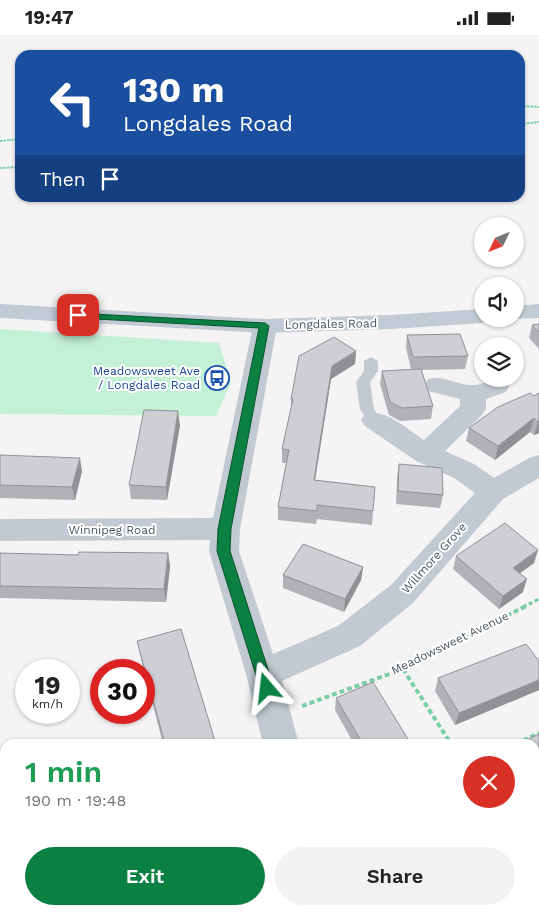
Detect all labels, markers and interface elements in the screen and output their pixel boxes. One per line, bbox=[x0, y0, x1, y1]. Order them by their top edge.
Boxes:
text: 19:47 bbox=[25, 6, 74, 29]
text: 130 m bbox=[123, 69, 224, 111]
icon: left bbox=[40, 70, 105, 135]
text: Longdales Road bbox=[123, 111, 293, 136]
icon: arrive bbox=[96, 165, 124, 193]
text: Then bbox=[40, 168, 86, 191]
north arrow bbox=[474, 217, 524, 267]
map controls bbox=[474, 217, 524, 387]
button: sound bbox=[474, 277, 524, 327]
pin bbox=[57, 294, 99, 336]
icon: arrive bbox=[64, 301, 92, 329]
street label: Longdales Road bbox=[285, 316, 377, 332]
button: layers bbox=[474, 337, 524, 387]
place label: Meadowsweet Ave / Longdales Road bbox=[93, 364, 200, 392]
bus stop icon: Meadowsweet Ave / Longdales Road bbox=[204, 365, 230, 391]
street label: Willmore Grove bbox=[399, 520, 469, 596]
street label: Winnipeg Road bbox=[69, 523, 156, 537]
street label: Meadowsweet Avenue bbox=[389, 608, 511, 678]
speed limit sign: 30 bbox=[90, 659, 155, 724]
position arrow bbox=[240, 661, 292, 713]
text: 19 bbox=[34, 671, 61, 700]
text: km/h bbox=[32, 697, 63, 711]
text: 1 min bbox=[25, 754, 102, 789]
button: close bbox=[463, 756, 515, 808]
text: 190 m · 19:48 bbox=[25, 791, 126, 810]
button: Exit bbox=[25, 847, 265, 905]
button: Share bbox=[275, 847, 515, 905]

